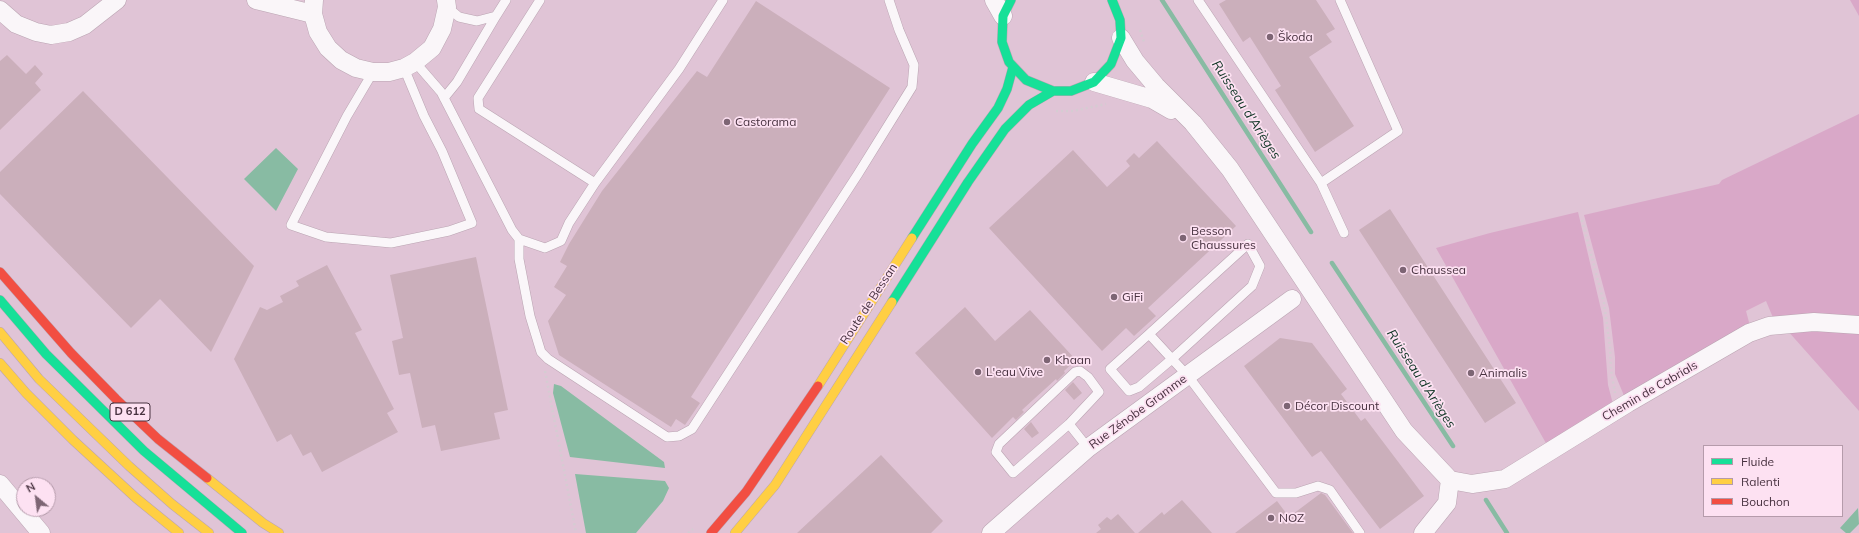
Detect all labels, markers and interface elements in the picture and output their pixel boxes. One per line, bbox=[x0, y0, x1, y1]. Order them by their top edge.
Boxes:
place label: Škoda bbox=[1278, 30, 1313, 44]
marker: Škoda bbox=[1265, 32, 1275, 42]
water label: Ruisseau d'Arièges bbox=[1208, 58, 1284, 162]
place label: Castorama bbox=[735, 115, 796, 129]
marker: Castorama bbox=[722, 117, 732, 127]
place label: Besson Chaussures bbox=[1191, 224, 1256, 252]
marker: Besson Chaussures bbox=[1178, 233, 1188, 243]
street label: Route de Bessan bbox=[838, 261, 900, 347]
place label: Chaussea bbox=[1411, 263, 1466, 277]
marker: Chaussea bbox=[1398, 265, 1408, 275]
place label: GiFi bbox=[1122, 290, 1143, 304]
marker: GiFi bbox=[1109, 292, 1119, 302]
water label: Ruisseau d'Arièges bbox=[1383, 327, 1459, 431]
place label: Khaan bbox=[1055, 353, 1091, 367]
marker: Khaan bbox=[1042, 355, 1052, 365]
street label: Chemin de Cabrials bbox=[1600, 358, 1700, 424]
place label: L'eau Vive bbox=[986, 365, 1043, 379]
place label: Animalis bbox=[1479, 366, 1527, 380]
marker: L'eau Vive bbox=[973, 367, 983, 377]
marker: Animalis bbox=[1466, 368, 1476, 378]
street label: Rue Zénobe Gramme bbox=[1086, 372, 1190, 452]
place label: Décor Discount bbox=[1295, 399, 1379, 413]
marker: Décor Discount bbox=[1282, 401, 1292, 411]
road number: D 612 bbox=[110, 403, 150, 421]
legend bbox=[1703, 445, 1843, 517]
text: Fluide bbox=[1741, 454, 1774, 469]
text: Ralenti bbox=[1741, 474, 1780, 489]
north arrow bbox=[16, 477, 56, 517]
text: N bbox=[24, 479, 38, 496]
text: Bouchon bbox=[1741, 494, 1790, 509]
place label: NOZ bbox=[1279, 511, 1304, 525]
marker: NOZ bbox=[1266, 513, 1276, 523]

